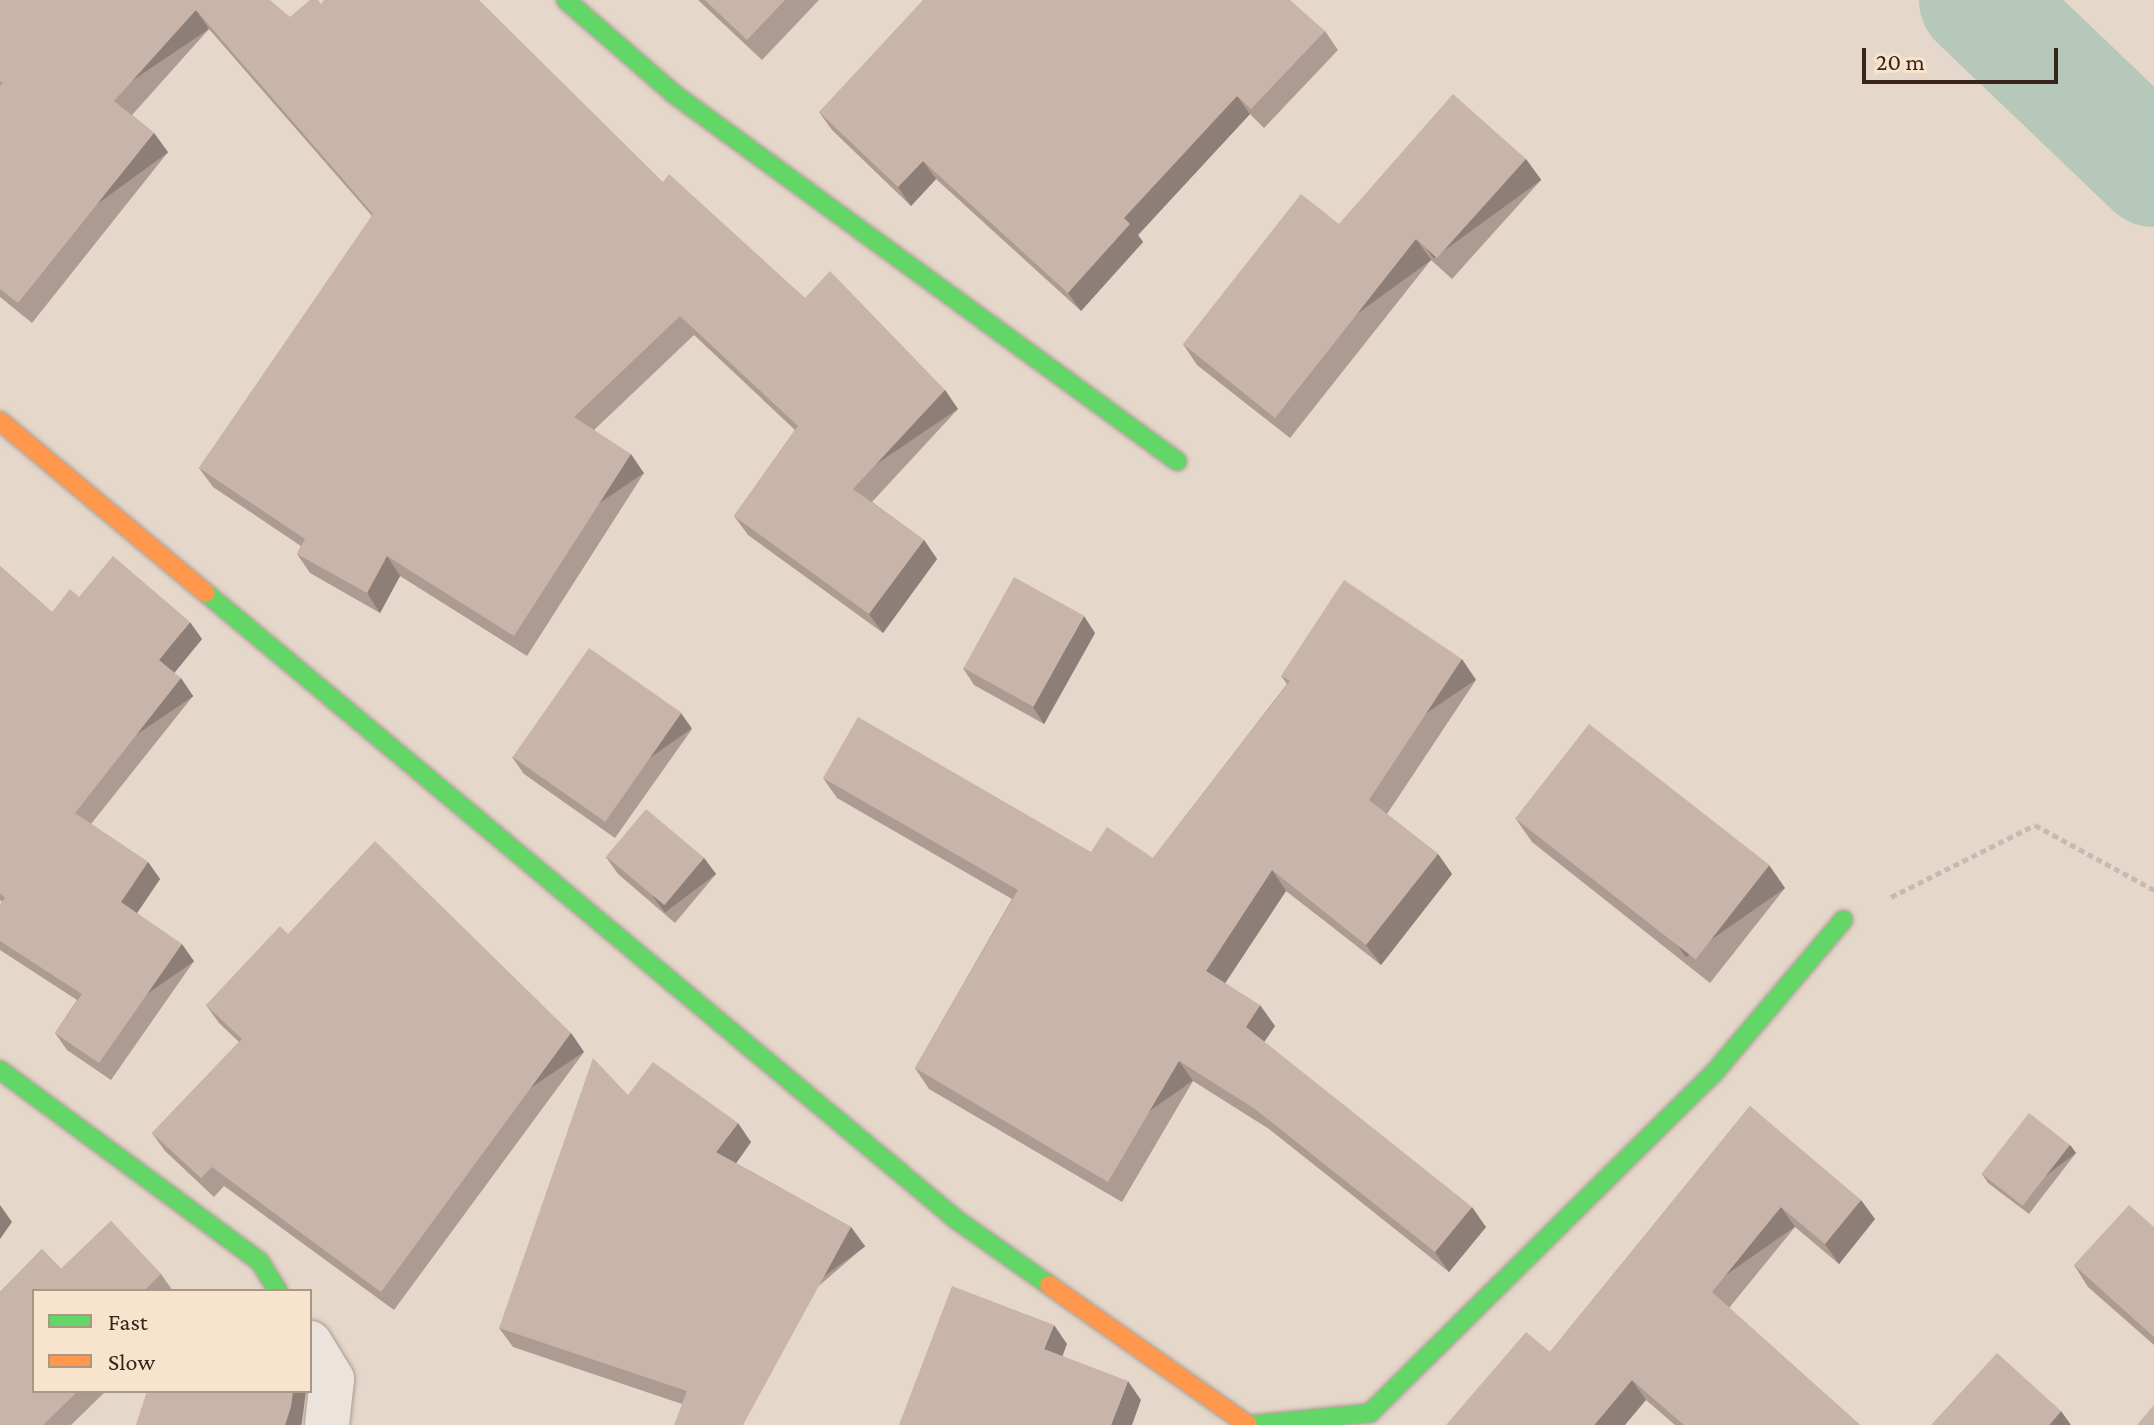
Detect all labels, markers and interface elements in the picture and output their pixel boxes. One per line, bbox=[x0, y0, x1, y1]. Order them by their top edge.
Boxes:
scale bar bbox=[1866, 32, 2062, 82]
text: 20 m bbox=[1876, 48, 1925, 75]
legend bbox=[32, 1289, 312, 1393]
text: Fast bbox=[108, 1308, 148, 1335]
text: Slow bbox=[108, 1348, 155, 1375]

